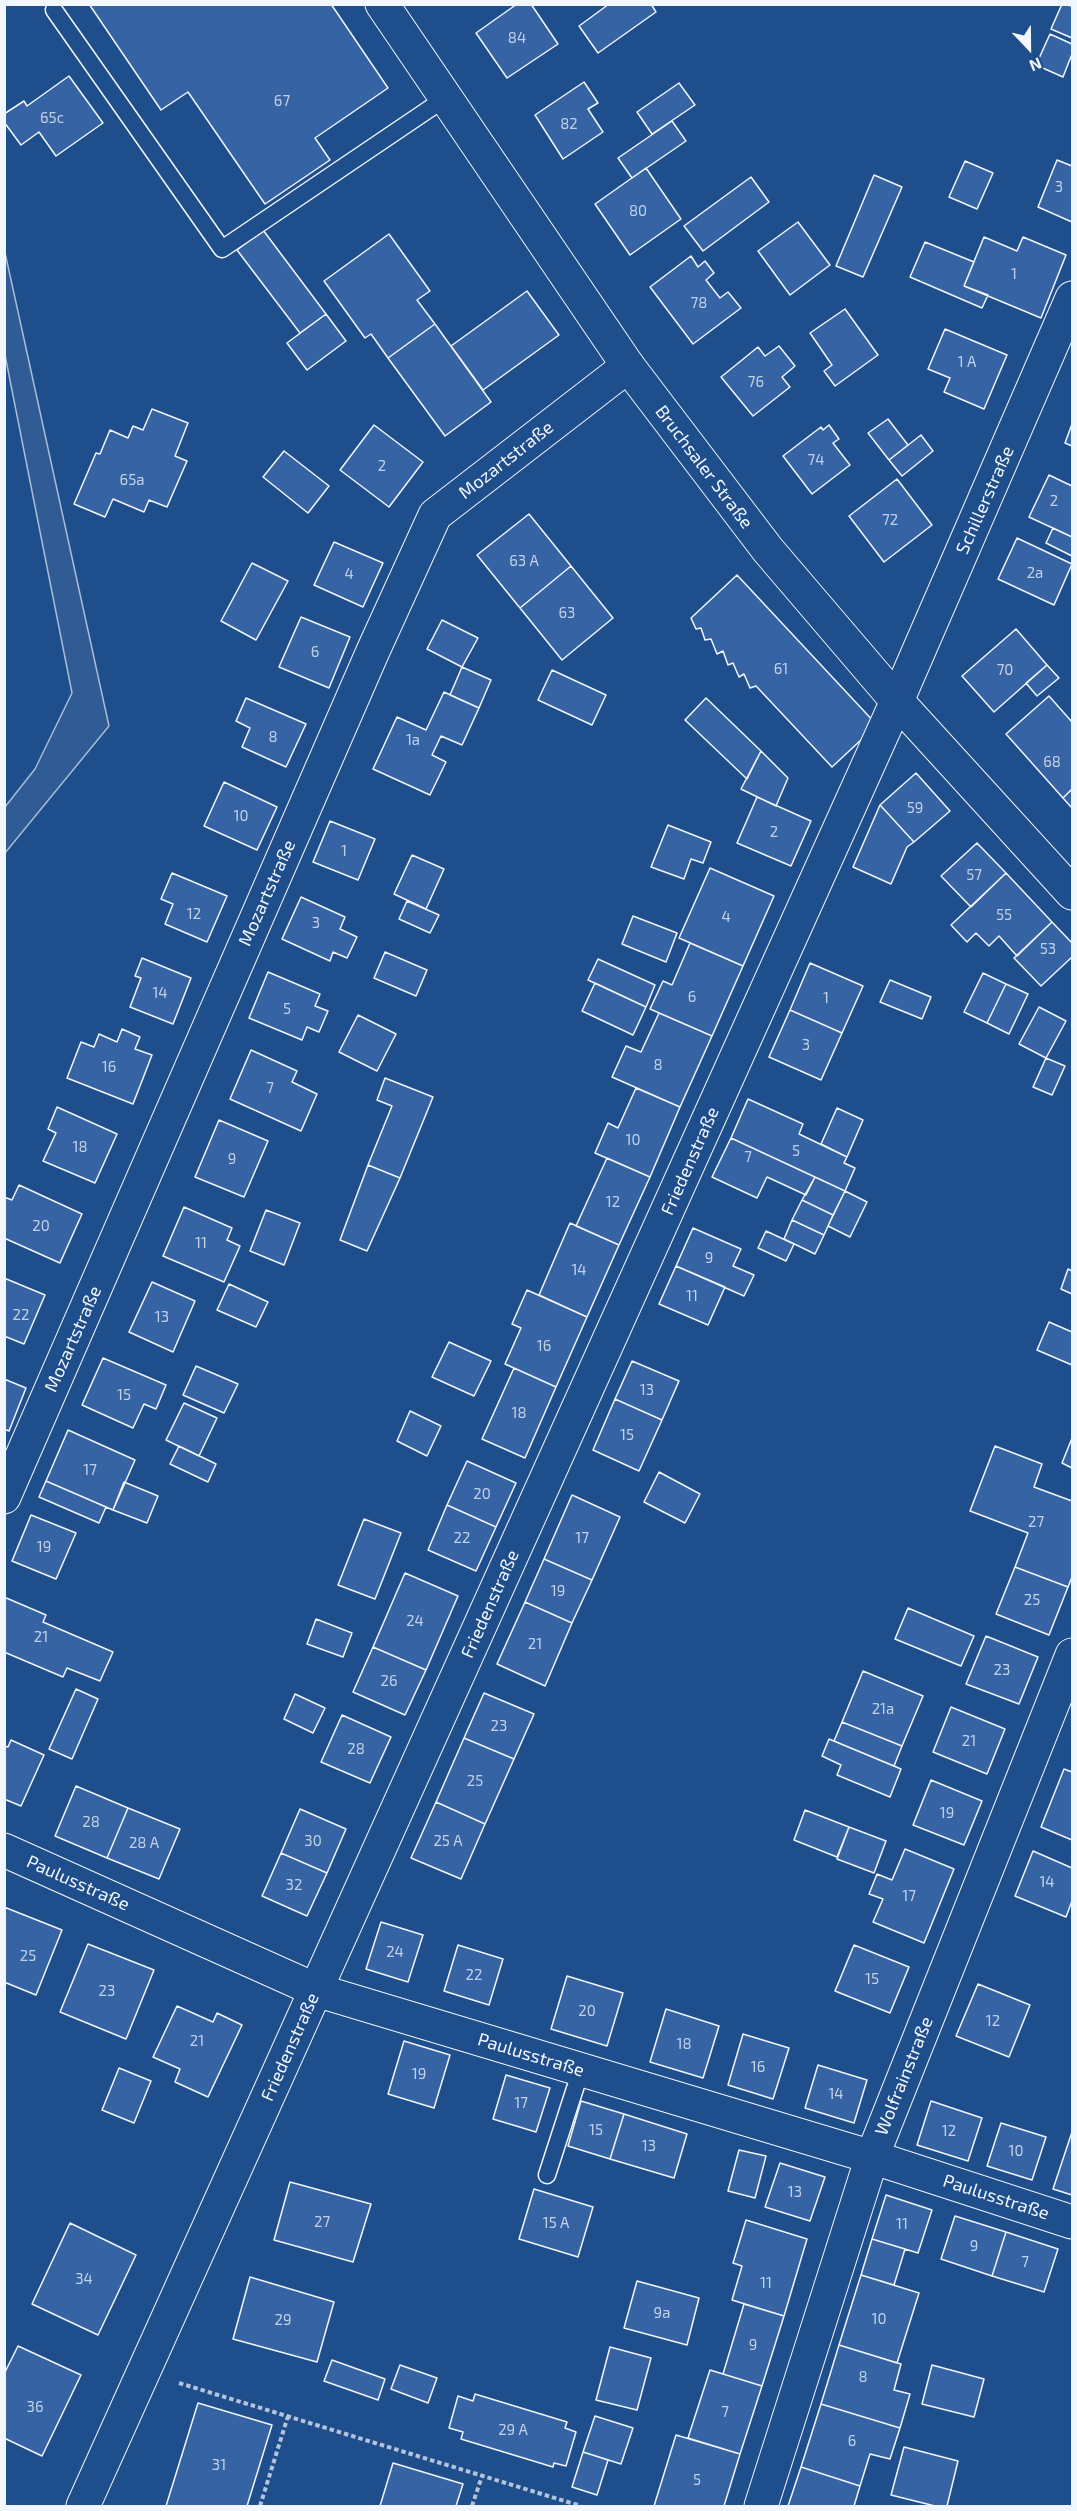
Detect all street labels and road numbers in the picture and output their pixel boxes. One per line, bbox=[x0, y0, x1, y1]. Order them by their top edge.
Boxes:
street label: Bruchsaler Straße bbox=[651, 401, 757, 533]
street label: Mozartstraße bbox=[454, 416, 558, 504]
street label: Schillerstraße bbox=[951, 442, 1019, 558]
street label: Mozartstraße bbox=[234, 837, 300, 949]
street label: Friedenstraße bbox=[657, 1104, 723, 1218]
street label: Mozartstraße bbox=[40, 1283, 106, 1395]
street label: Friedenstraße bbox=[457, 1547, 523, 1661]
street label: Paulusstraße bbox=[23, 1851, 133, 1915]
street label: Friedenstraße bbox=[257, 1990, 323, 2104]
street label: Wolfrainstraße bbox=[870, 2014, 938, 2138]
street label: Paulusstraße bbox=[475, 2029, 587, 2081]
street label: Paulusstraße bbox=[940, 2170, 1052, 2224]

